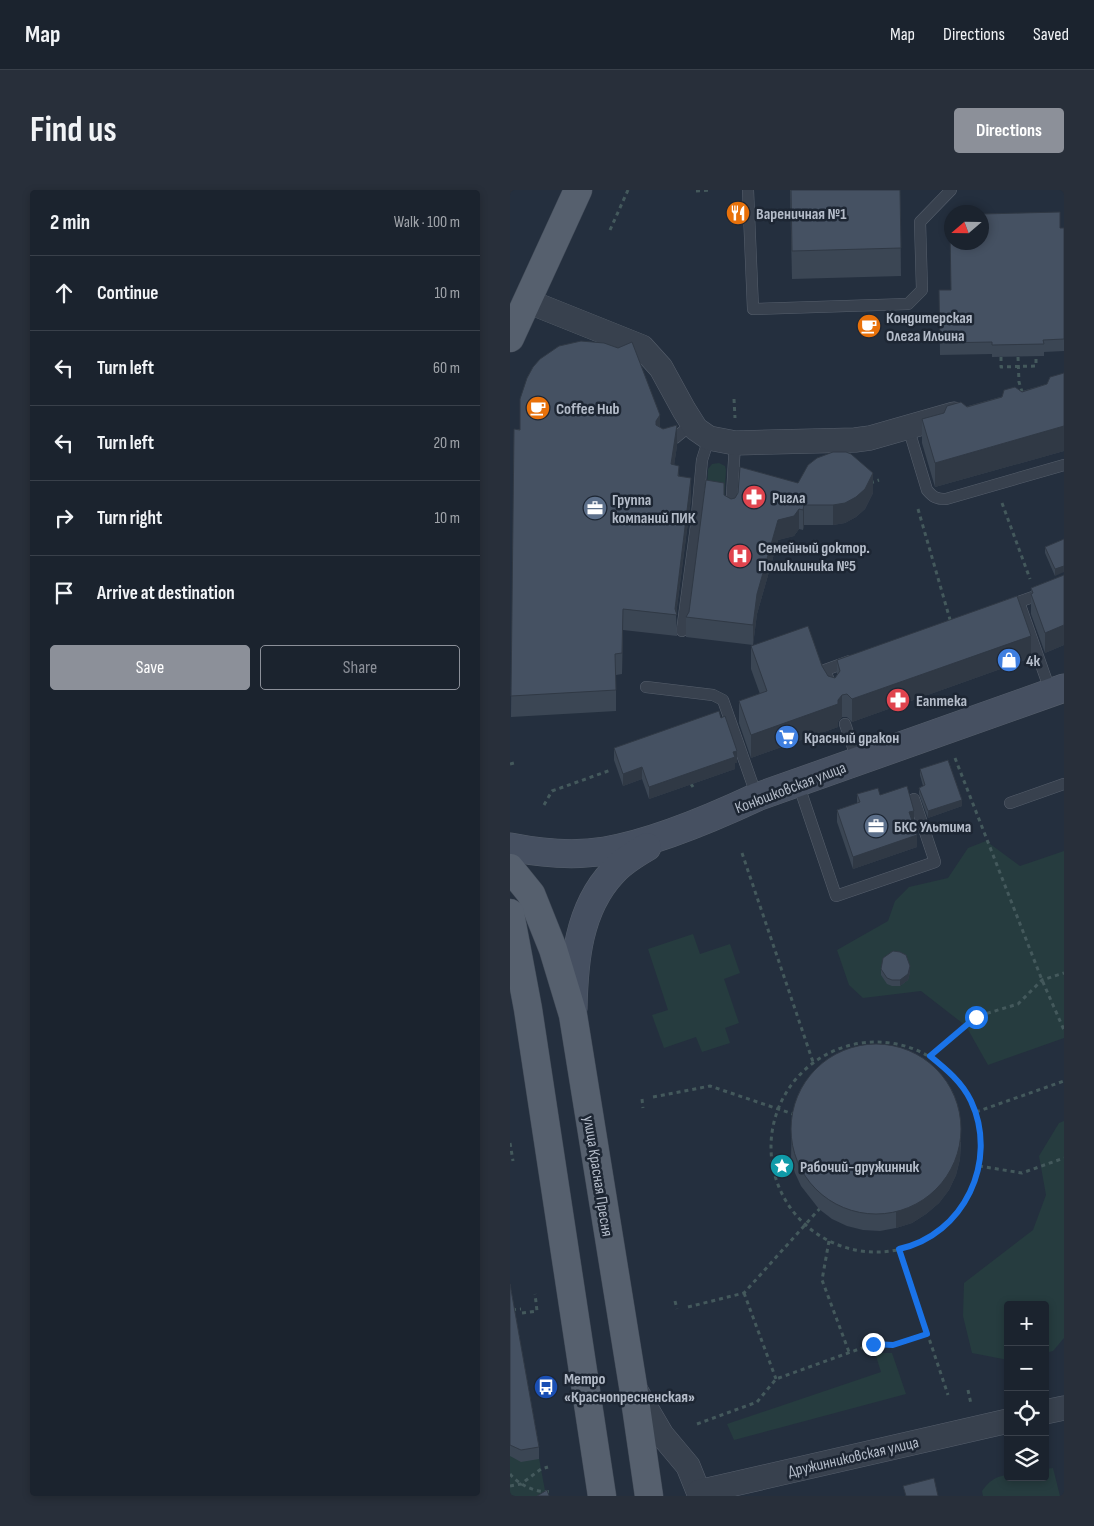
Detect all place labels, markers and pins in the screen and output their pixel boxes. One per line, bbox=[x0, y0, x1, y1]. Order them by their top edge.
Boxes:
restaurant icon: Вареничная №1 bbox=[725, 200, 751, 226]
place label: Вареничная №1 bbox=[756, 205, 847, 224]
place label: Кондитерская Олега Ильина bbox=[886, 309, 973, 346]
cafe icon: Кондитерская Олега Ильина bbox=[856, 313, 882, 339]
cafe icon: Coffee Hub bbox=[525, 395, 551, 421]
place label: Coffee Hub bbox=[556, 400, 620, 419]
pharmacy icon: Ригла bbox=[741, 484, 767, 510]
place label: Ригла bbox=[772, 489, 806, 508]
place label: Группа компаний ПИК bbox=[612, 491, 696, 528]
office icon: Группа компаний ПИК bbox=[582, 495, 608, 521]
place label: Семейный доктор. Поликлиника №5 bbox=[758, 539, 870, 576]
hospital icon: Семейный доктор. Поликлиника №5 bbox=[727, 543, 753, 569]
shop icon: 4к bbox=[996, 647, 1022, 673]
place label: 4к bbox=[1026, 652, 1040, 671]
pharmacy icon: Еаптека bbox=[885, 687, 911, 713]
place label: Еаптека bbox=[916, 692, 967, 711]
supermarket icon: Красный дракон bbox=[774, 724, 800, 750]
place label: Красный дракон bbox=[804, 729, 899, 748]
office icon: БКС Ультима bbox=[863, 813, 889, 839]
place label: БКС Ультима bbox=[894, 818, 971, 837]
place icon: Рабочий-дружинник bbox=[769, 1153, 795, 1179]
place label: Рабочий-дружинник bbox=[800, 1158, 919, 1177]
place label: Метро «Краснопресненская» bbox=[564, 1370, 695, 1407]
bus stop icon: Метро «Краснопресненская» bbox=[533, 1374, 559, 1400]

